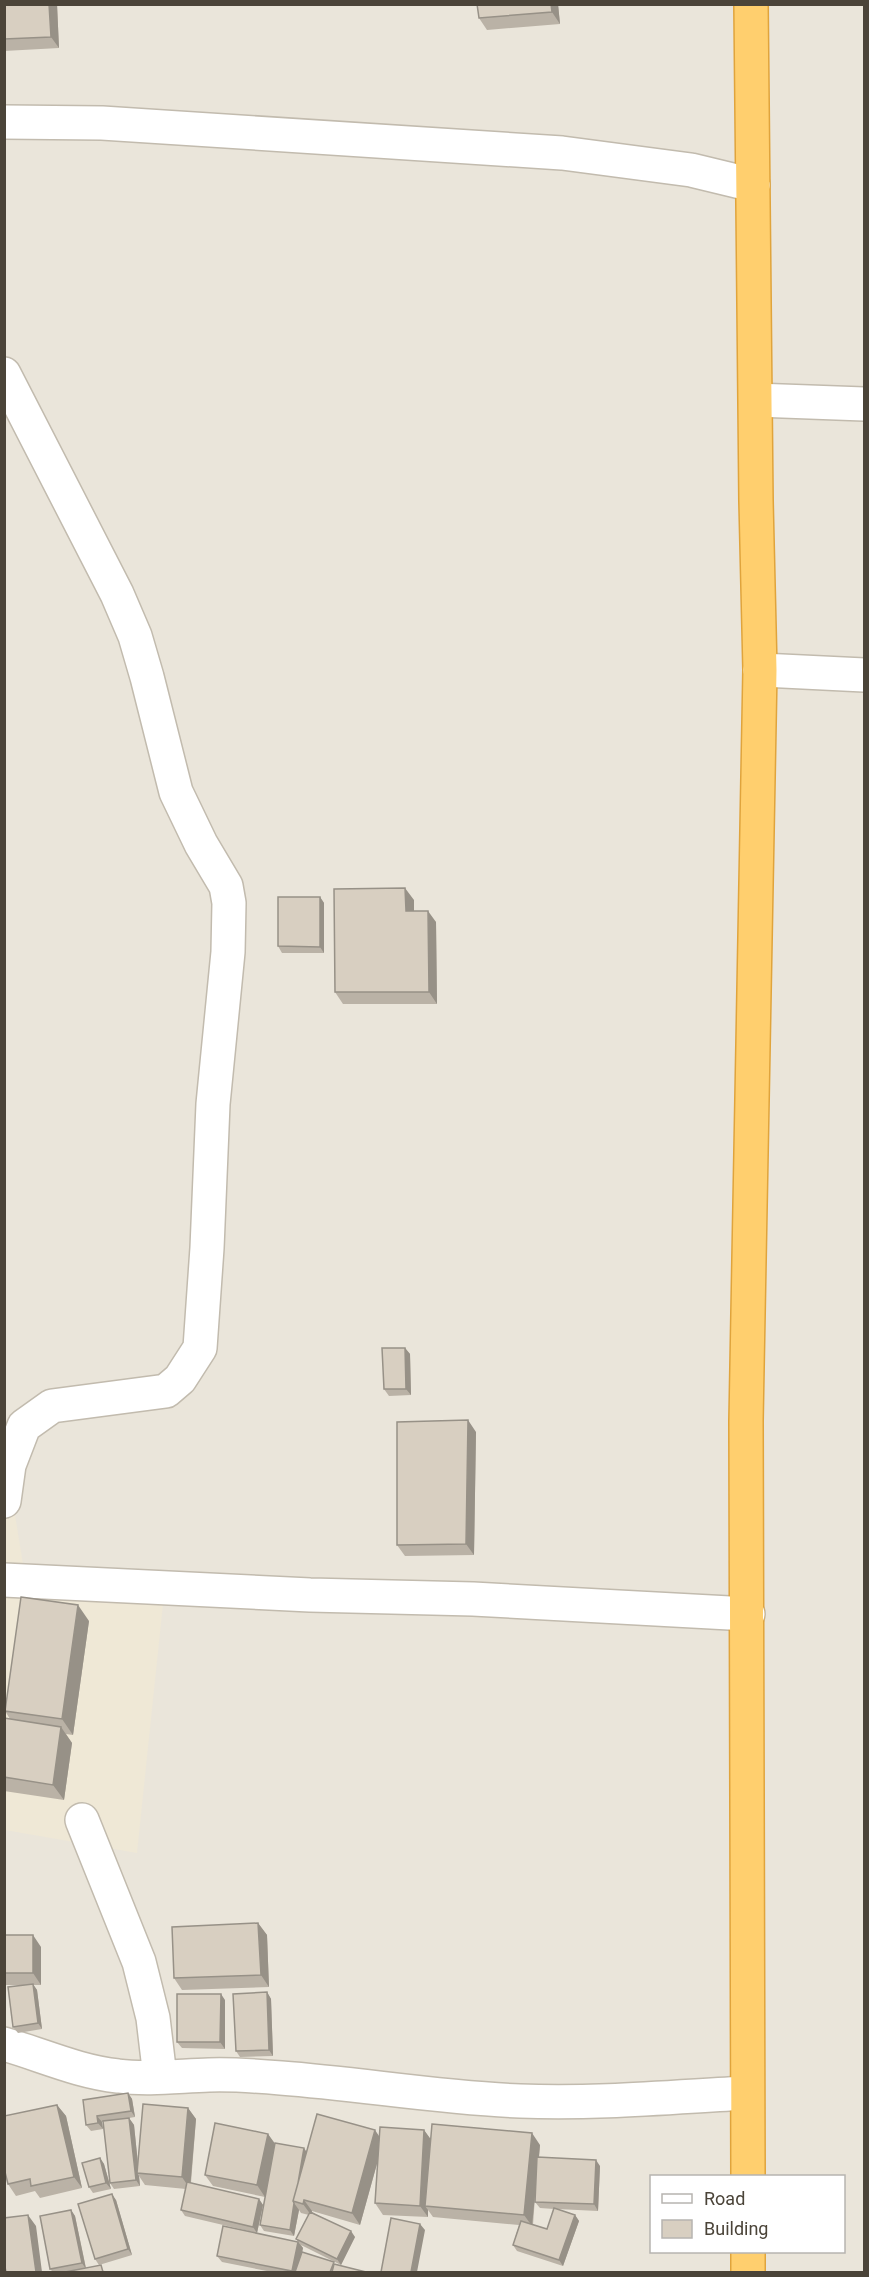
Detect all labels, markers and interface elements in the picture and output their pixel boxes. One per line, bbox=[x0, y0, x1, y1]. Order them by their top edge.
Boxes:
legend bbox=[650, 2175, 845, 2253]
text: Road bbox=[704, 2188, 745, 2209]
text: Building bbox=[704, 2218, 768, 2239]

